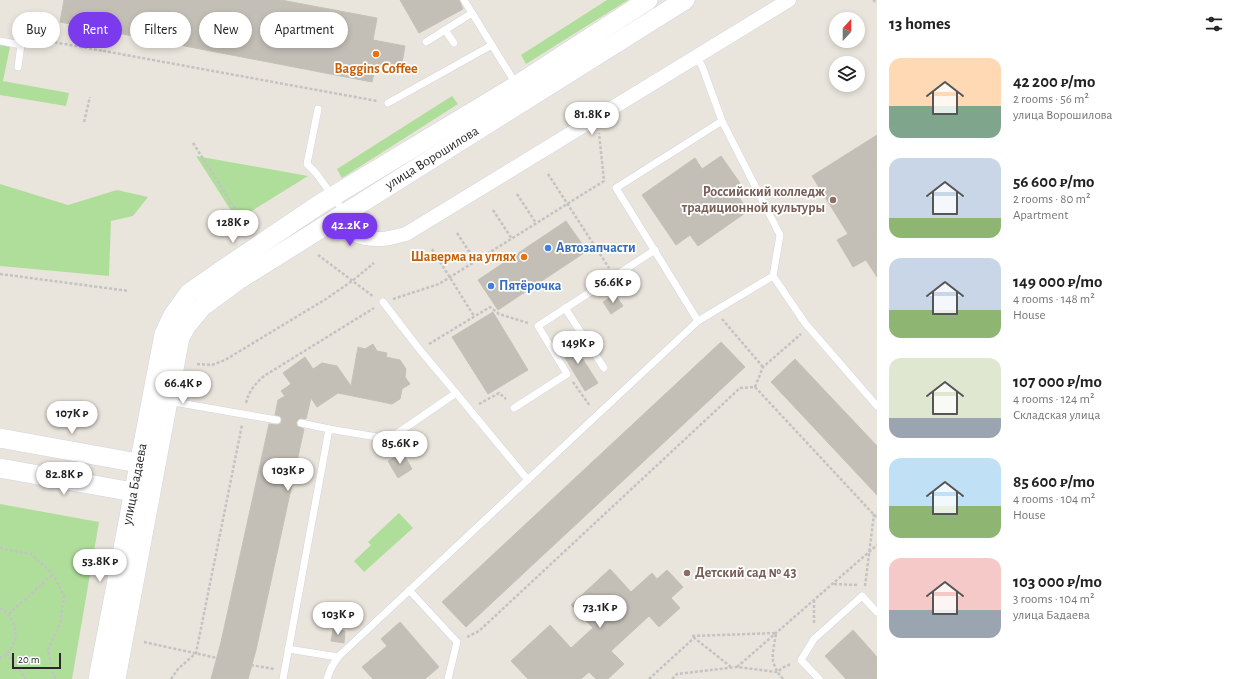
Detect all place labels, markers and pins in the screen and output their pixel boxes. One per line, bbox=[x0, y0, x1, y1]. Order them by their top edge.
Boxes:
marker: Baggins Coffee bbox=[371, 49, 381, 59]
place label: Baggins Coffee bbox=[334, 62, 418, 76]
pin: 81.8K ₽ bbox=[555, 102, 629, 136]
place label: Российский колледж традиционной культуры bbox=[681, 185, 825, 215]
marker: Российский колледж традиционной культуры bbox=[828, 195, 838, 205]
pin: 128K ₽ bbox=[200, 210, 266, 244]
pin: 42.2K ₽ bbox=[313, 213, 387, 247]
place label: Автозапчасти bbox=[556, 241, 636, 255]
marker: Автозапчасти bbox=[543, 243, 553, 253]
place label: Шаверма на углях bbox=[411, 250, 516, 264]
marker: Шаверма на углях bbox=[519, 252, 529, 262]
pin: 56.6K ₽ bbox=[576, 270, 650, 304]
place label: Пятёрочка bbox=[499, 279, 562, 293]
marker: Пятёрочка bbox=[486, 281, 496, 291]
pin: 149K ₽ bbox=[545, 331, 611, 365]
pin: 66.4K ₽ bbox=[146, 371, 220, 405]
pin: 107K ₽ bbox=[39, 401, 105, 435]
pin: 85.6K ₽ bbox=[363, 431, 437, 465]
pin: 103K ₽ bbox=[255, 458, 321, 492]
pin: 82.8K ₽ bbox=[27, 462, 101, 496]
pin: 53.8K ₽ bbox=[63, 549, 137, 583]
place label: Детский сад № 43 bbox=[695, 566, 796, 580]
marker: Детский сад № 43 bbox=[682, 568, 692, 578]
pin: 73.1K ₽ bbox=[563, 595, 637, 629]
pin: 103K ₽ bbox=[305, 602, 371, 636]

